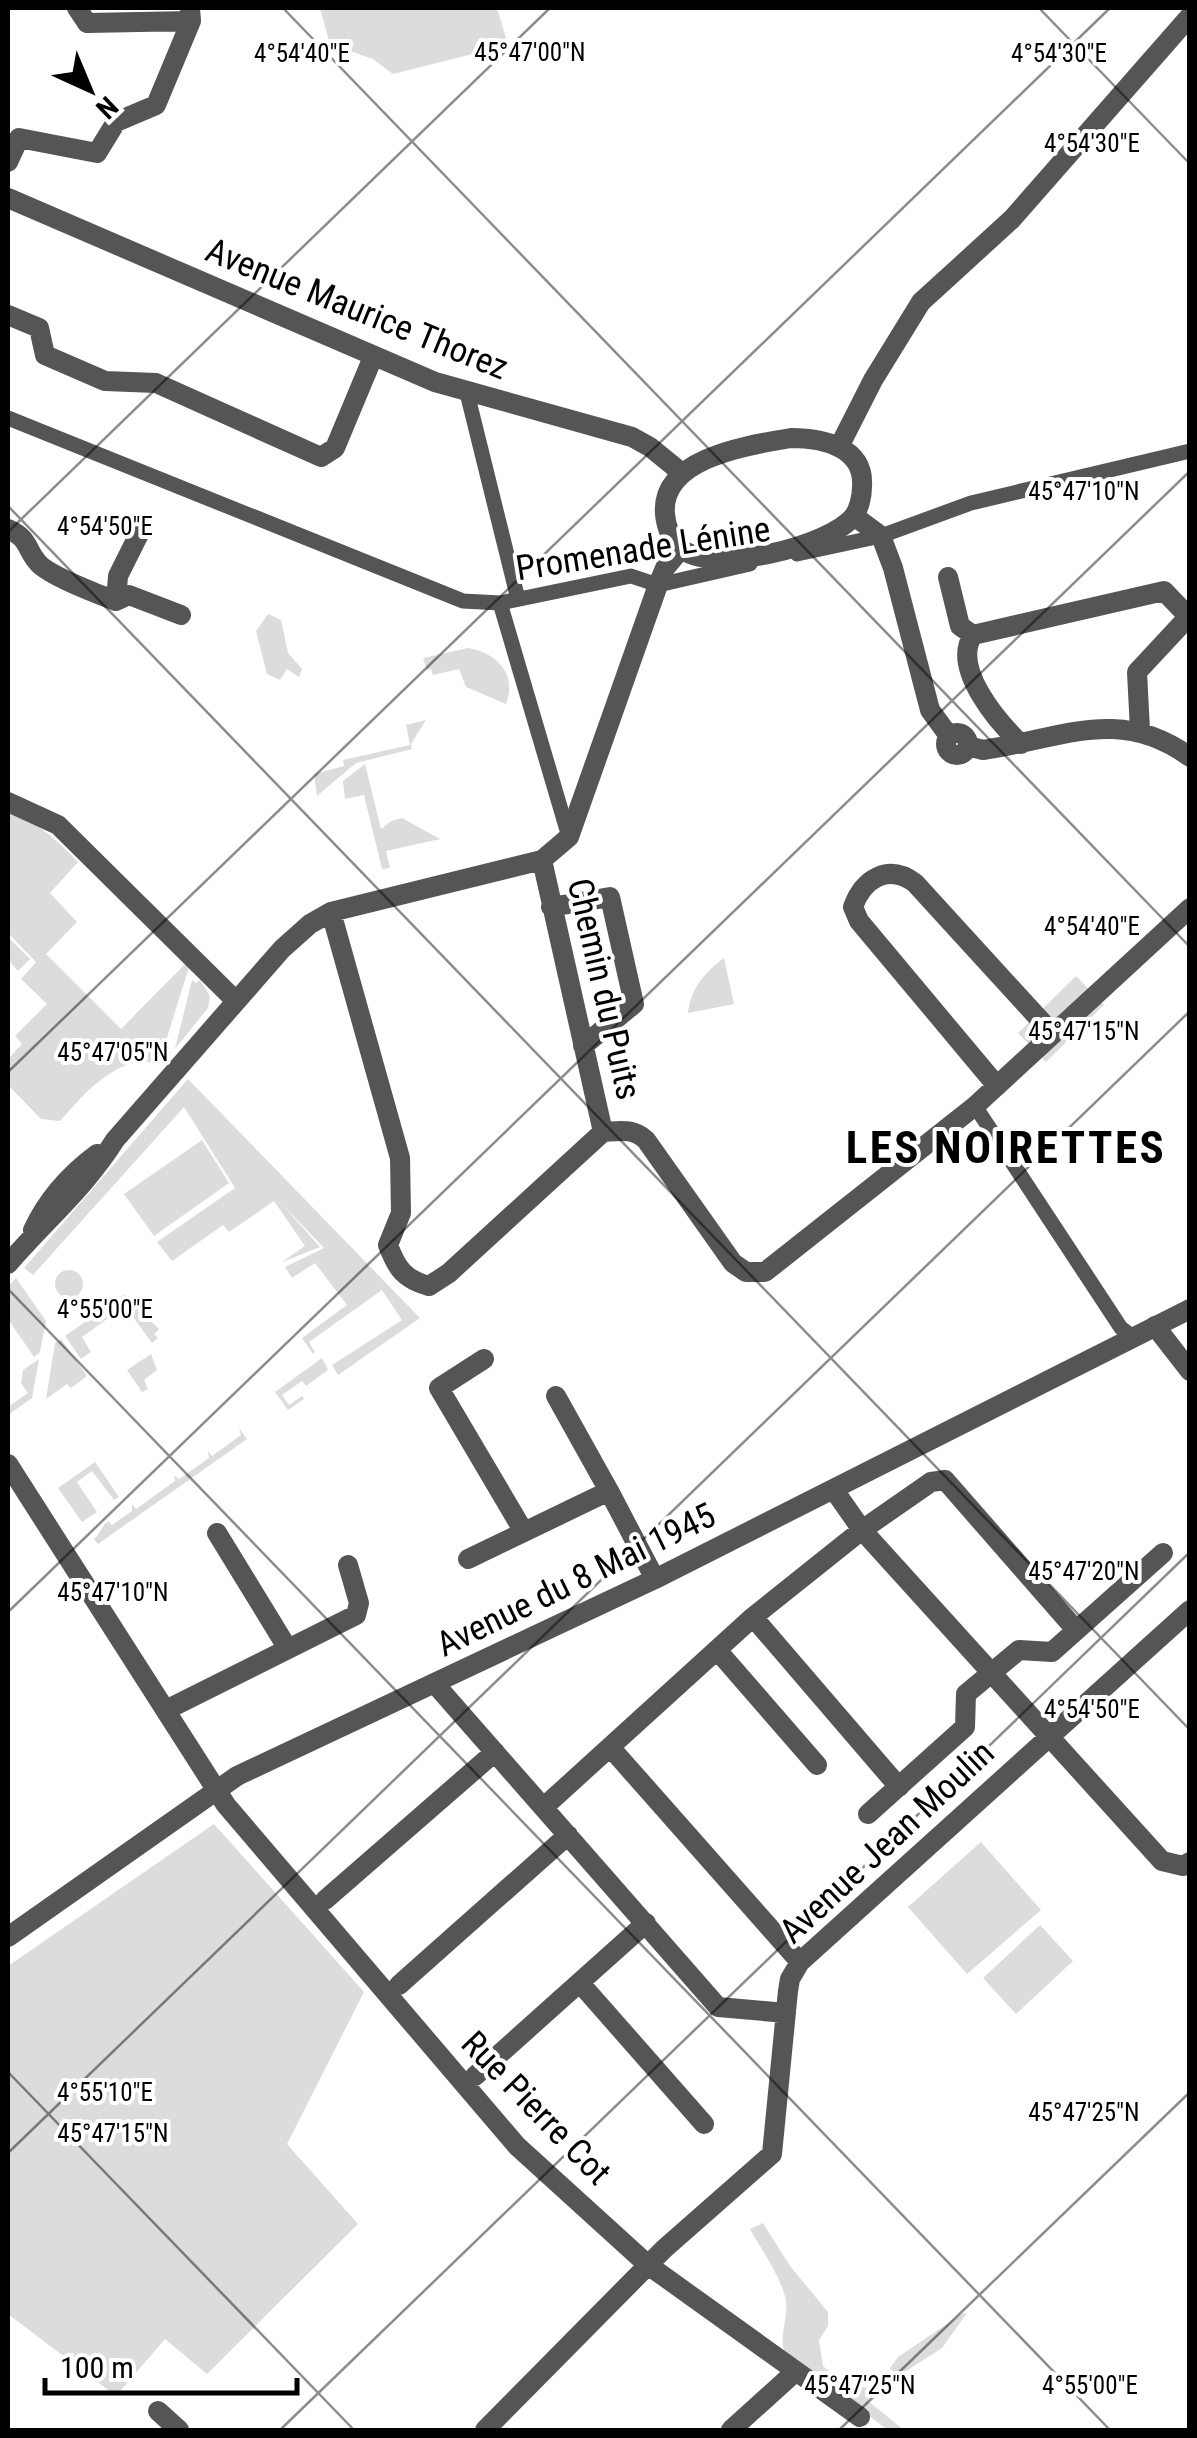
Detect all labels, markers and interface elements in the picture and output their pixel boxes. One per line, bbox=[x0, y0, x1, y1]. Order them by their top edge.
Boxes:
text: 45°47'00"N bbox=[474, 38, 586, 67]
text: 4°54'40"E bbox=[254, 39, 350, 68]
text: 4°54'30"E bbox=[1011, 39, 1107, 68]
north arrow bbox=[40, 40, 140, 140]
text: N bbox=[89, 90, 125, 125]
text: 4°54'30"E bbox=[1044, 129, 1140, 158]
street label: Avenue Maurice Thorez bbox=[200, 230, 514, 388]
text: 45°47'10"N bbox=[1028, 477, 1140, 506]
street label: Promenade Lénine bbox=[513, 509, 773, 589]
text: 4°54'50"E bbox=[57, 512, 153, 541]
street label: Chemin du Puits bbox=[559, 875, 649, 1103]
text: 4°54'40"E bbox=[1044, 912, 1140, 941]
text: 45°47'15"N bbox=[1028, 1017, 1140, 1046]
text: 45°47'05"N bbox=[57, 1038, 169, 1067]
district label: LES NOIRETTES bbox=[846, 1121, 1166, 1174]
text: 4°55'00"E bbox=[57, 1295, 153, 1324]
street label: Avenue du 8 Mai 1945 bbox=[430, 1495, 722, 1665]
text: 45°47'20"N bbox=[1028, 1557, 1140, 1586]
text: 45°47'10"N bbox=[57, 1578, 169, 1607]
text: 4°54'50"E bbox=[1044, 1695, 1140, 1724]
street label: Avenue Jean Moulin bbox=[771, 1732, 1003, 1952]
street label: Rue Pierre Cot bbox=[453, 2023, 619, 2193]
text: 4°55'10"E bbox=[57, 2078, 153, 2107]
text: 45°47'25"N bbox=[1028, 2098, 1140, 2127]
text: 45°47'15"N bbox=[57, 2119, 169, 2148]
scale bar bbox=[45, 2333, 298, 2395]
text: 100 m bbox=[60, 2350, 134, 2385]
text: 45°47'25"N bbox=[804, 2371, 916, 2400]
text: 4°55'00"E bbox=[1042, 2371, 1138, 2400]

